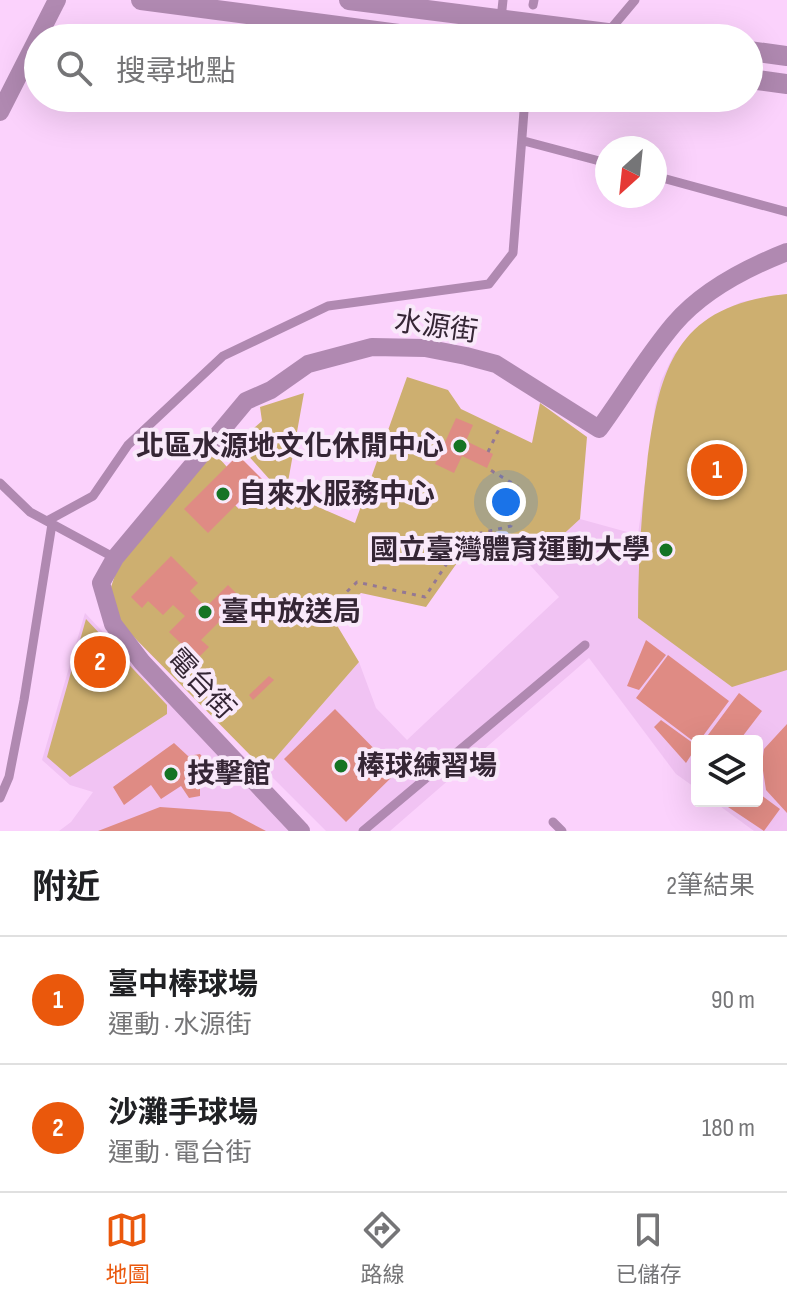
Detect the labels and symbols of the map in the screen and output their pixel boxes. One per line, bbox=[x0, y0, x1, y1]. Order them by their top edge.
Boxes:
north arrow bbox=[595, 136, 667, 208]
street label: 水源街 bbox=[392, 305, 480, 349]
place label: 北區水源地文化休閒中心 bbox=[136, 430, 444, 463]
marker: 北區水源地文化休閒中心 bbox=[451, 437, 469, 455]
pin: 1 bbox=[691, 440, 743, 500]
place label: 自來水服務中心 bbox=[239, 478, 435, 511]
your location bbox=[486, 482, 526, 522]
marker: 自來水服務中心 bbox=[214, 485, 232, 503]
place label: 國立臺灣體育運動大學 bbox=[370, 534, 650, 567]
marker: 國立臺灣體育運動大學 bbox=[657, 541, 675, 559]
place label: 臺中放送局 bbox=[221, 596, 361, 629]
marker: 臺中放送局 bbox=[196, 603, 214, 621]
pin: 2 bbox=[74, 632, 126, 692]
street label: 電台街 bbox=[160, 642, 242, 726]
place label: 棒球練習場 bbox=[357, 750, 497, 783]
marker: 棒球練習場 bbox=[332, 757, 350, 775]
place label: 技擊館 bbox=[187, 758, 271, 791]
marker: 技擊館 bbox=[162, 765, 180, 783]

